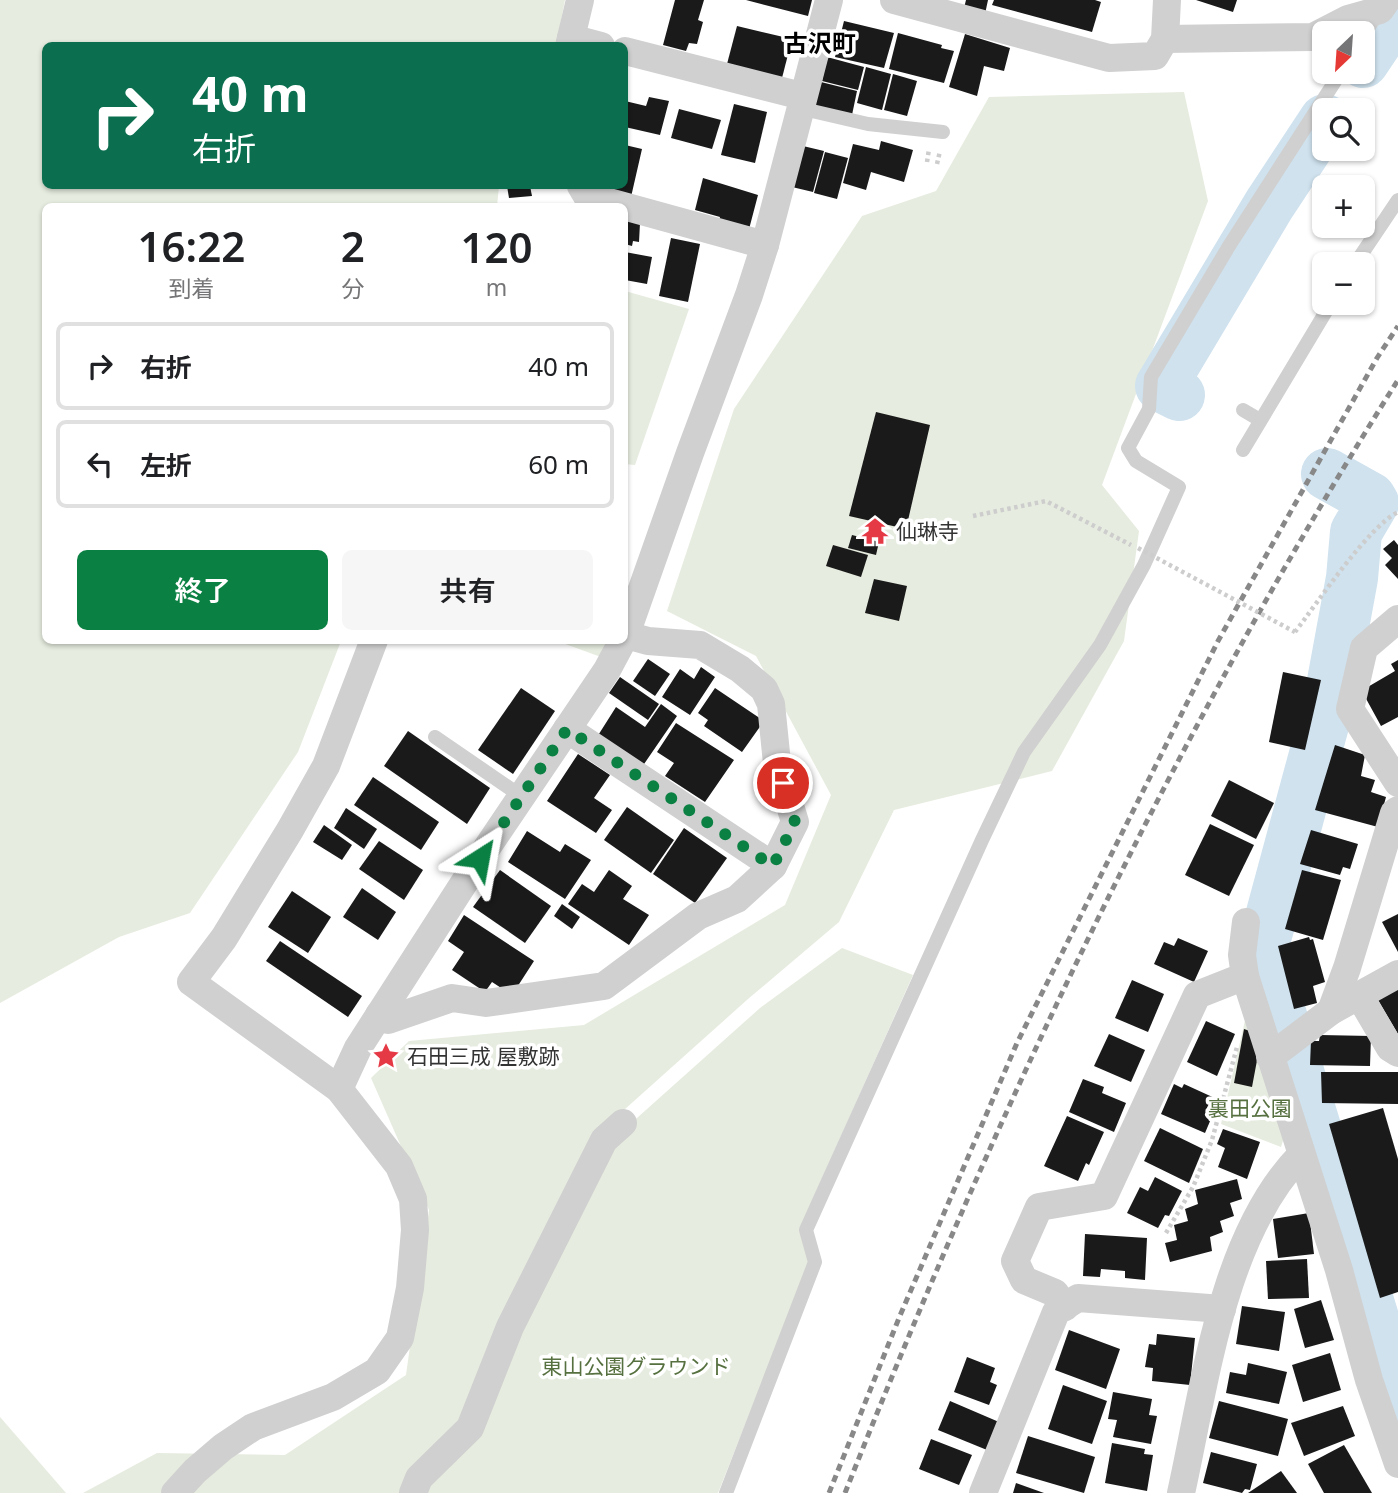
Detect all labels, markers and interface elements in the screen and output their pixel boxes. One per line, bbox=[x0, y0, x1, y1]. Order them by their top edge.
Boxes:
north arrow bbox=[1312, 21, 1376, 84]
map controls bbox=[1312, 21, 1375, 315]
district label: 古沢町 bbox=[784, 26, 856, 59]
text: 40 m bbox=[192, 60, 309, 126]
icon: right bbox=[77, 70, 168, 161]
button: search bbox=[1312, 98, 1375, 161]
text: 右折 bbox=[192, 126, 256, 169]
button: + bbox=[1312, 175, 1375, 238]
text: 16:22 bbox=[138, 217, 245, 274]
text: 2 bbox=[341, 217, 365, 274]
text: 120 bbox=[460, 218, 532, 275]
button: − bbox=[1312, 252, 1375, 315]
text: m bbox=[486, 271, 507, 303]
text: 到着 bbox=[168, 272, 214, 304]
text: 分 bbox=[341, 272, 364, 304]
icon: right bbox=[81, 347, 119, 385]
text: 40 m bbox=[528, 348, 589, 384]
text: 右折 bbox=[140, 349, 192, 385]
icon: left bbox=[81, 445, 119, 483]
text: 60 m bbox=[528, 446, 589, 482]
text: 左折 bbox=[140, 447, 192, 483]
temple icon: 仙琳寺 bbox=[860, 516, 890, 546]
place label: 仙琳寺 bbox=[896, 517, 959, 545]
button: 終了 bbox=[77, 550, 328, 630]
button: 共有 bbox=[342, 550, 593, 630]
pin bbox=[753, 753, 813, 813]
icon: arrive bbox=[764, 764, 802, 802]
position arrow bbox=[443, 821, 517, 895]
place icon: 石田三成 屋敷跡 bbox=[371, 1041, 401, 1071]
place label: 石田三成 屋敷跡 bbox=[407, 1042, 559, 1070]
park label: 裏田公園 bbox=[1208, 1094, 1292, 1122]
park label: 東山公園グラウンド bbox=[542, 1352, 731, 1380]

